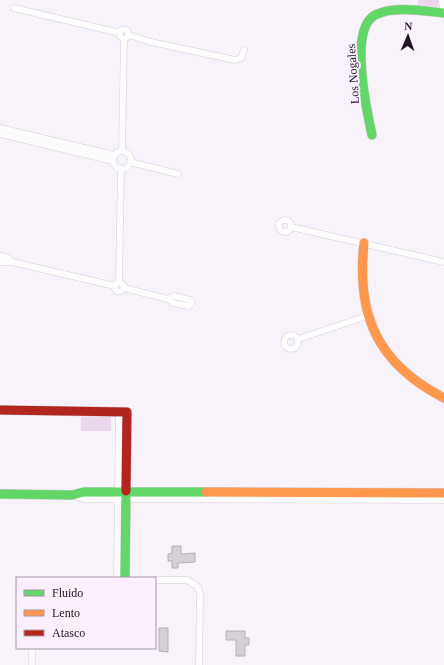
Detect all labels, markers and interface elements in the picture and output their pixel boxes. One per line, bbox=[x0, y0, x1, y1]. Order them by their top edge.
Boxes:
north arrow bbox=[388, 16, 428, 56]
text: N bbox=[404, 20, 413, 32]
street label: Los Nogales bbox=[344, 43, 362, 105]
legend bbox=[16, 577, 156, 649]
text: Fluido bbox=[52, 586, 83, 600]
text: Lento bbox=[52, 606, 80, 620]
text: Atasco bbox=[52, 626, 85, 640]

